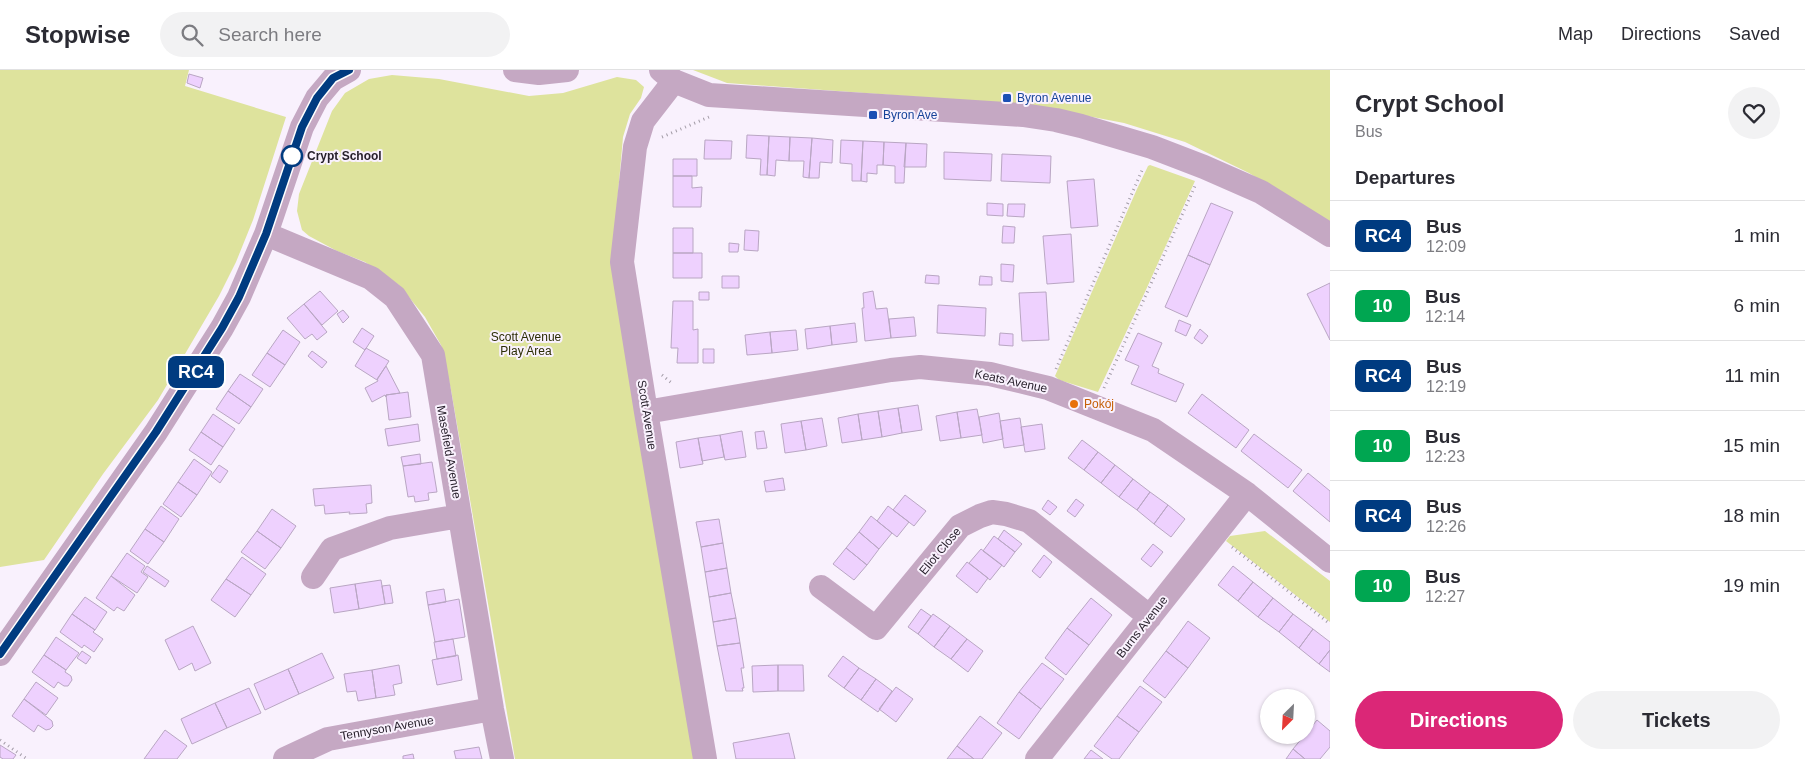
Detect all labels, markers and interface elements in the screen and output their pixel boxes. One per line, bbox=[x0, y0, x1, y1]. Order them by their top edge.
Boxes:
search box bbox=[160, 12, 510, 57]
text: Stopwise bbox=[25, 21, 130, 48]
icon: search bbox=[178, 21, 206, 49]
text: Search here bbox=[218, 24, 322, 45]
text: Map bbox=[1558, 24, 1593, 44]
text: Directions bbox=[1621, 24, 1701, 44]
text: Saved bbox=[1729, 24, 1780, 44]
button: heart bbox=[1728, 87, 1780, 139]
text: Crypt School bbox=[1355, 90, 1504, 117]
place label: Byron Avenue bbox=[1017, 91, 1092, 105]
marker: Byron Avenue bbox=[1001, 92, 1013, 104]
place label: Byron Ave bbox=[883, 108, 938, 122]
marker: Byron Ave bbox=[867, 109, 879, 121]
text: Bus bbox=[1355, 123, 1383, 140]
marker: Crypt School bbox=[281, 145, 303, 167]
place label: Crypt School bbox=[307, 149, 382, 163]
text: Departures bbox=[1355, 167, 1455, 188]
text: Bus bbox=[1426, 216, 1462, 237]
text: 1 min bbox=[1734, 225, 1780, 246]
text: RC4 bbox=[1365, 226, 1401, 246]
text: 12:09 bbox=[1426, 238, 1466, 255]
text: Bus bbox=[1425, 286, 1461, 307]
text: 6 min bbox=[1734, 295, 1780, 316]
text: 10 bbox=[1372, 296, 1393, 316]
text: 12:14 bbox=[1425, 308, 1465, 325]
park label: Scott Avenue Play Area bbox=[491, 330, 562, 358]
line badge: RC4 bbox=[167, 356, 225, 388]
text: Bus bbox=[1426, 356, 1462, 377]
text: RC4 bbox=[178, 362, 214, 382]
text: 11 min bbox=[1724, 365, 1780, 386]
street label: Keats Avenue bbox=[973, 366, 1049, 396]
text: RC4 bbox=[1365, 366, 1401, 386]
text: 12:19 bbox=[1426, 378, 1466, 395]
street label: Scott Avenue bbox=[635, 379, 659, 451]
place label: Pokój bbox=[1084, 397, 1114, 411]
marker: Pokój bbox=[1068, 398, 1080, 410]
street label: Masefield Avenue bbox=[434, 404, 464, 500]
text: Bus bbox=[1425, 426, 1461, 447]
text: 15 min bbox=[1723, 435, 1780, 456]
text: 10 bbox=[1372, 436, 1393, 456]
text: 12:23 bbox=[1425, 448, 1465, 465]
text: Bus bbox=[1426, 496, 1462, 517]
text: 18 min bbox=[1723, 505, 1780, 526]
text: RC4 bbox=[1365, 506, 1401, 526]
text: 12:26 bbox=[1426, 518, 1466, 535]
street label: Eliot Close bbox=[916, 524, 964, 577]
text: Bus bbox=[1425, 566, 1461, 587]
text: 19 min bbox=[1723, 575, 1780, 596]
text: 10 bbox=[1372, 576, 1393, 596]
text: 12:27 bbox=[1425, 588, 1465, 605]
street label: Burns Avenue bbox=[1114, 593, 1171, 661]
north arrow bbox=[1260, 689, 1315, 744]
map controls bbox=[1260, 689, 1315, 744]
button: Directions bbox=[1355, 691, 1563, 749]
button: Tickets bbox=[1573, 691, 1780, 749]
street label: Tennyson Avenue bbox=[339, 713, 435, 743]

